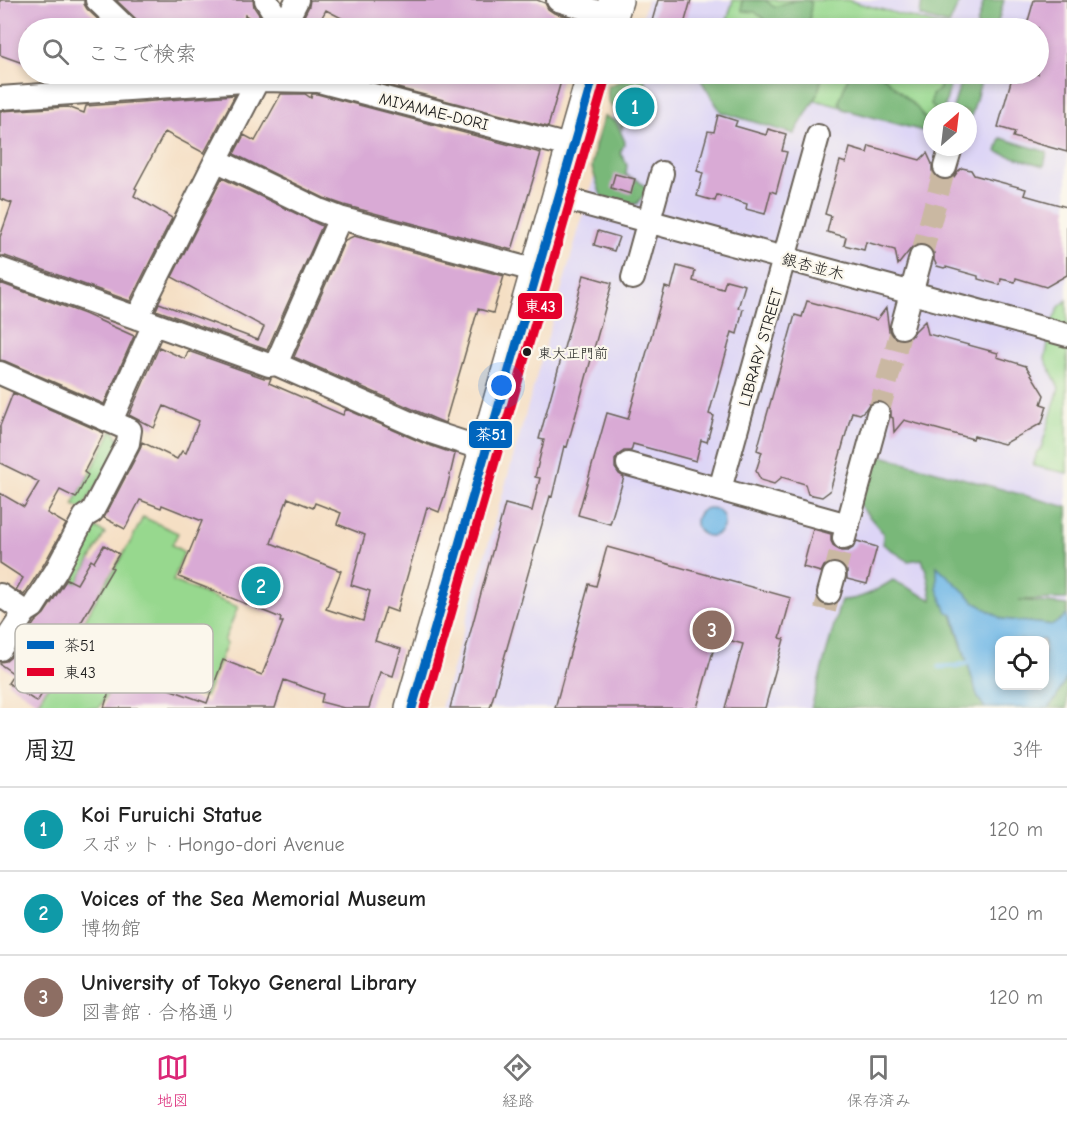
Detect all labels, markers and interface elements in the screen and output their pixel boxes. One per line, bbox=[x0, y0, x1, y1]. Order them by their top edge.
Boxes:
search box bbox=[18, 18, 1049, 84]
icon: search bbox=[39, 35, 72, 68]
text: ここで検索 bbox=[87, 41, 197, 67]
pin: 1 bbox=[616, 84, 654, 130]
street label: MIYAMAE-DORI bbox=[377, 90, 490, 134]
north arrow bbox=[923, 102, 977, 156]
street label: 銀杏並木 bbox=[779, 250, 846, 284]
street label: LIBRARY STREET bbox=[736, 286, 787, 408]
line badge: 東43 bbox=[517, 292, 563, 320]
text: 東43 bbox=[524, 298, 556, 316]
place label: 東大正門前 bbox=[538, 345, 608, 362]
marker: 東大正門前 bbox=[521, 346, 533, 358]
your location bbox=[487, 371, 516, 400]
line badge: 茶51 bbox=[468, 420, 513, 449]
text: 茶51 bbox=[476, 426, 506, 444]
pin: 2 bbox=[242, 564, 280, 608]
pin: 3 bbox=[692, 608, 732, 652]
legend bbox=[15, 624, 213, 693]
map controls bbox=[995, 636, 1049, 690]
button: locate bbox=[995, 636, 1049, 690]
text: 茶51 bbox=[64, 637, 95, 655]
text: 東43 bbox=[64, 664, 96, 682]
text: 周辺 bbox=[24, 736, 76, 766]
text: 3件 bbox=[1013, 738, 1043, 761]
text: Koi Furuichi Statue bbox=[81, 802, 262, 828]
text: 1 bbox=[40, 818, 47, 841]
text: 120 m bbox=[989, 818, 1043, 841]
text: スポット · Hongo-dori Avenue bbox=[81, 833, 344, 856]
text: Voices of the Sea Memorial Museum bbox=[81, 886, 426, 912]
text: 2 bbox=[39, 902, 48, 925]
text: 120 m bbox=[989, 902, 1043, 925]
text: 博物館 bbox=[81, 917, 141, 940]
text: University of Tokyo General Library bbox=[81, 970, 416, 996]
text: 3 bbox=[39, 986, 48, 1009]
text: 120 m bbox=[989, 986, 1043, 1009]
text: 図書館 · 合格通り bbox=[81, 1001, 238, 1024]
tab: 地図 bbox=[156, 1051, 189, 1111]
tab: 経路 bbox=[501, 1051, 534, 1111]
tab: 保存済み bbox=[847, 1051, 911, 1111]

